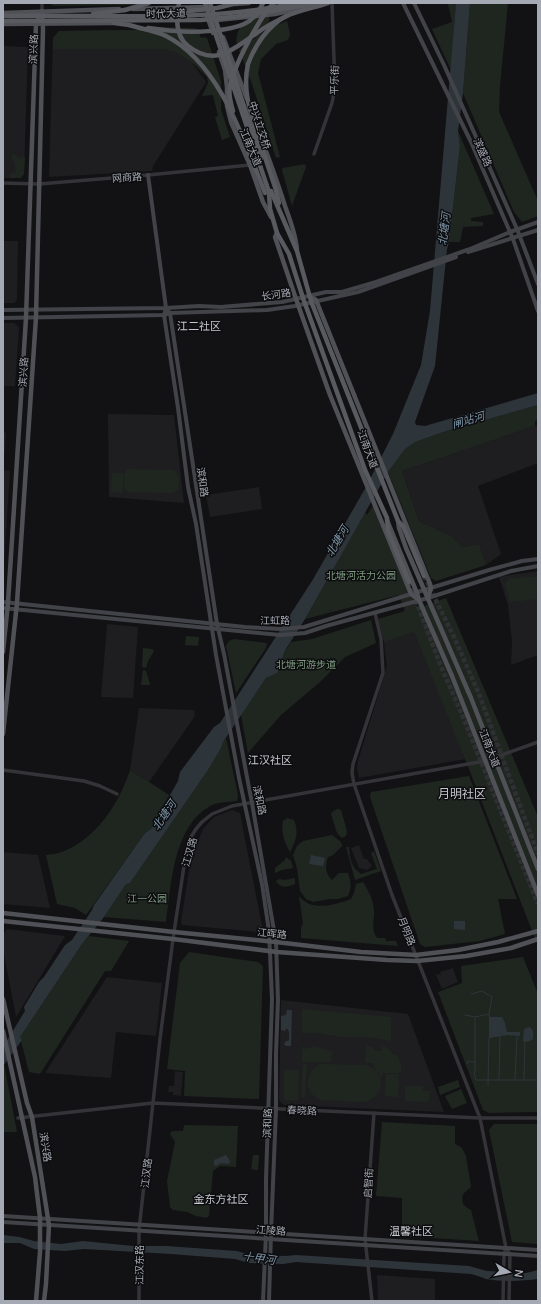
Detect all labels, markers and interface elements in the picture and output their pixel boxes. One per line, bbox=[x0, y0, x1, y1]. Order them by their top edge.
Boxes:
street label: 时代大道 bbox=[146, 6, 186, 20]
street label: 滨兴路 bbox=[25, 34, 41, 64]
street label: 平乐街 bbox=[326, 65, 342, 95]
street label: 中兴立交桥 bbox=[246, 99, 274, 151]
street label: 江南大道 bbox=[237, 126, 265, 168]
street label: 滨盛路 bbox=[471, 135, 495, 169]
street label: 网商路 bbox=[112, 169, 142, 185]
water label: 北塘河 bbox=[434, 210, 453, 246]
street label: 长河路 bbox=[260, 285, 292, 303]
district label: 江二社区 bbox=[177, 318, 221, 333]
street label: 滨兴路 bbox=[15, 357, 31, 387]
water label: 闸站河 bbox=[450, 407, 488, 431]
street label: 江南大道 bbox=[355, 428, 381, 470]
street label: 滨和路 bbox=[194, 466, 212, 498]
water label: 北塘河 bbox=[322, 521, 353, 559]
park label: 北塘河活力公园 bbox=[326, 568, 396, 582]
street label: 江虹路 bbox=[260, 613, 290, 627]
park label: 北塘河游步道 bbox=[276, 657, 336, 671]
street label: 江南大道 bbox=[476, 727, 504, 769]
district label: 江汉社区 bbox=[248, 752, 292, 767]
street label: 滨和路 bbox=[250, 784, 270, 816]
district label: 月明社区 bbox=[438, 785, 486, 802]
water label: 北塘河 bbox=[148, 795, 180, 833]
street label: 江汉路 bbox=[178, 836, 200, 868]
park label: 江一公园 bbox=[127, 891, 167, 905]
street label: 月明路 bbox=[395, 914, 419, 948]
street label: 江晖路 bbox=[256, 924, 288, 942]
street label: 春晓路 bbox=[287, 1102, 317, 1118]
street label: 滨和路 bbox=[259, 1108, 275, 1138]
street label: 滨兴路 bbox=[37, 1131, 55, 1163]
street label: 江汉路 bbox=[137, 1157, 155, 1189]
street label: 启智街 bbox=[360, 1168, 376, 1198]
district label: 金东方社区 bbox=[194, 1191, 249, 1206]
street label: 江陵路 bbox=[256, 1222, 286, 1238]
district label: 温馨社区 bbox=[389, 1223, 433, 1238]
street label: 江汉东路 bbox=[132, 1245, 146, 1285]
water label: 十甲河 bbox=[242, 1248, 278, 1268]
north arrow bbox=[489, 1252, 529, 1292]
text: N bbox=[511, 1269, 527, 1279]

